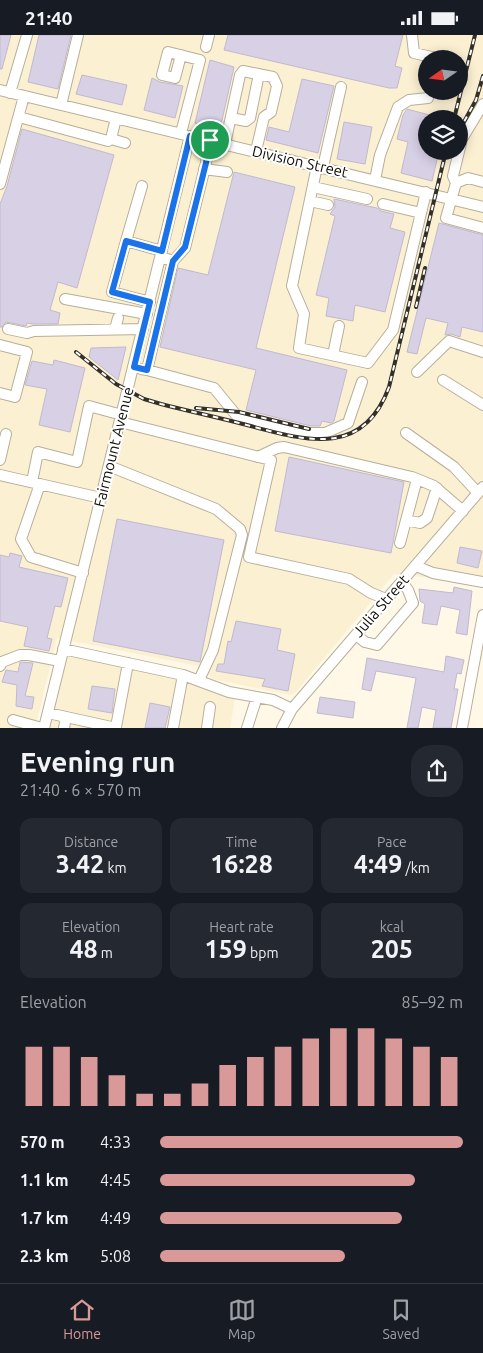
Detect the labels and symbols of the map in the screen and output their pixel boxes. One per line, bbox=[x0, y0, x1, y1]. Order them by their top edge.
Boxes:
north arrow bbox=[418, 50, 468, 100]
pin bbox=[189, 119, 231, 161]
street label: Division Street bbox=[250, 142, 350, 181]
street label: Fairmount Avenue bbox=[90, 385, 137, 509]
street label: Julia Street bbox=[349, 571, 412, 640]

